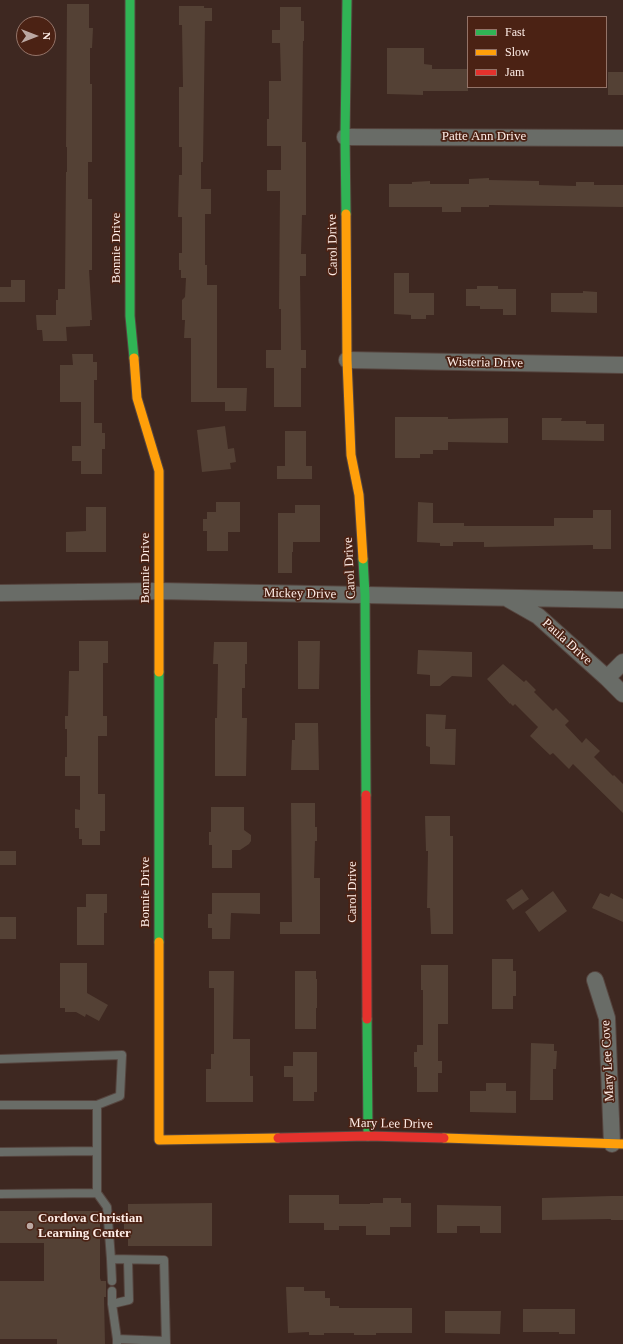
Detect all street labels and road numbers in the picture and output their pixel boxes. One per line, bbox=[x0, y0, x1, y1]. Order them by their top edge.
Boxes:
street label: Patte Ann Drive bbox=[442, 129, 526, 145]
street label: Bonnie Drive bbox=[109, 213, 125, 283]
street label: Carol Drive bbox=[325, 214, 341, 276]
street label: Wisteria Drive bbox=[447, 355, 523, 371]
street label: Bonnie Drive bbox=[138, 533, 154, 603]
street label: Carol Drive bbox=[341, 537, 359, 599]
street label: Mickey Drive bbox=[264, 586, 336, 602]
street label: Paula Drive bbox=[539, 616, 595, 668]
street label: Bonnie Drive bbox=[138, 857, 154, 927]
street label: Carol Drive bbox=[345, 861, 361, 923]
street label: Mary Lee Cove bbox=[598, 1020, 618, 1102]
street label: Mary Lee Drive bbox=[349, 1115, 433, 1133]

